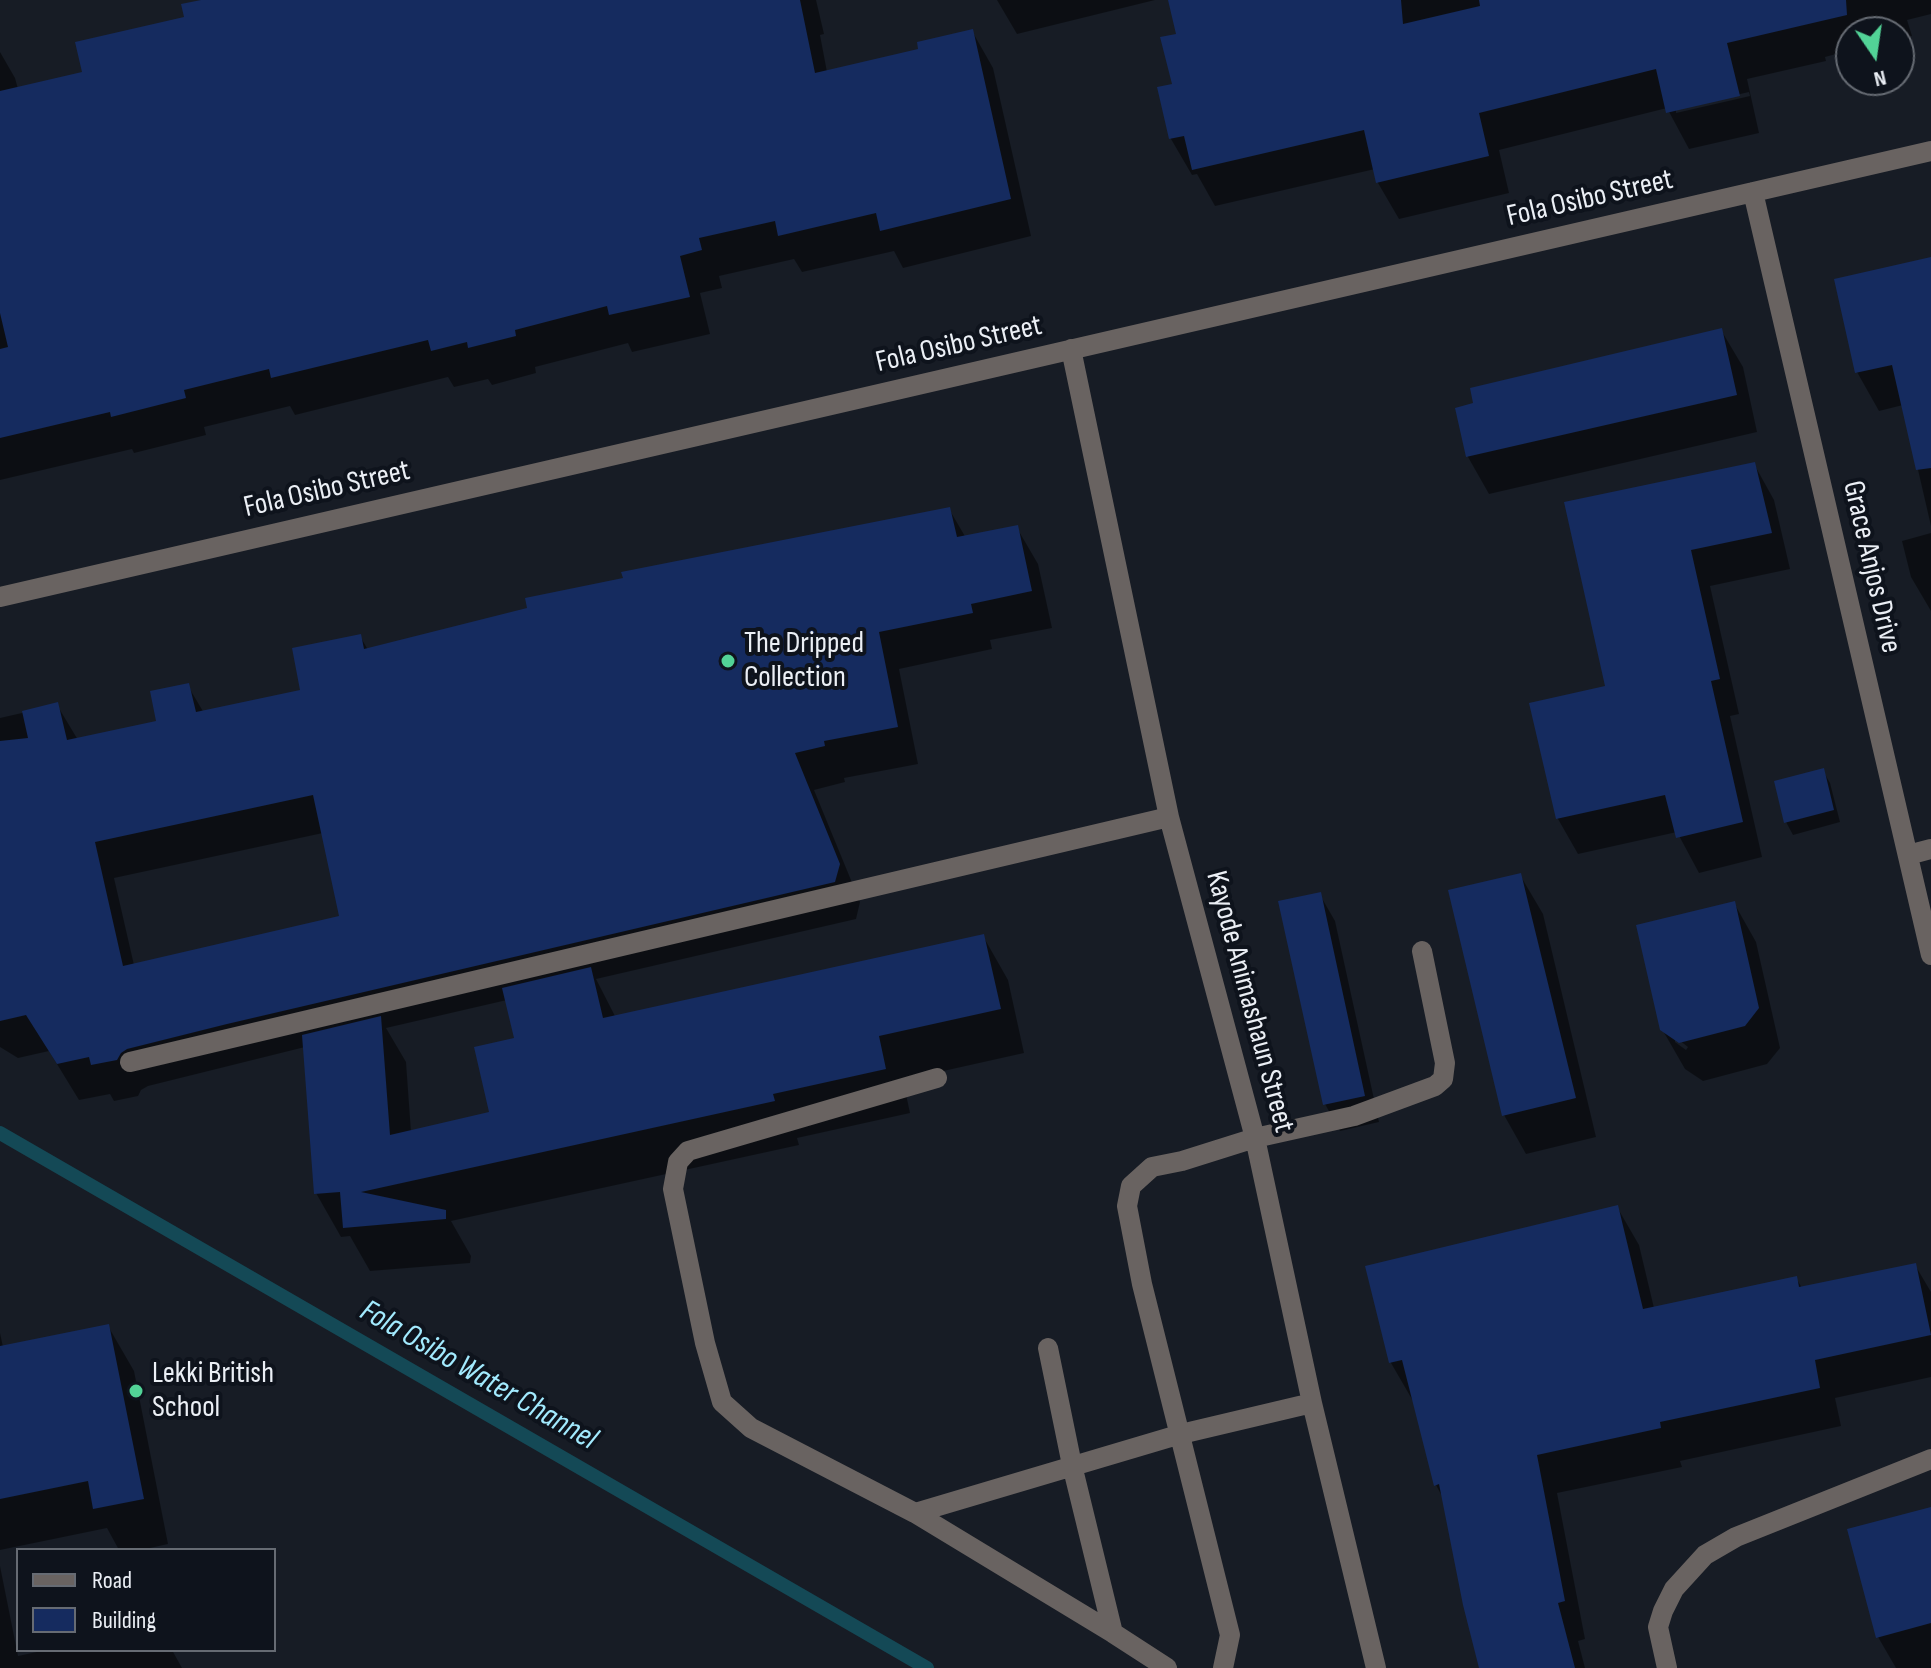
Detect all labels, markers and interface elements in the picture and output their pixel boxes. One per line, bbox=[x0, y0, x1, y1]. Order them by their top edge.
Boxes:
north arrow bbox=[1835, 16, 1915, 96]
text: N bbox=[1871, 63, 1889, 92]
street label: Fola Osibo Street bbox=[1503, 162, 1677, 236]
street label: Fola Osibo Street bbox=[872, 308, 1046, 382]
street label: Fola Osibo Street bbox=[240, 453, 414, 527]
street label: Grace Anjos Drive bbox=[1834, 477, 1908, 657]
place label: The Dripped Collection bbox=[744, 626, 864, 696]
marker: The Dripped Collection bbox=[719, 652, 737, 670]
street label: Kayode Animashaun Street bbox=[1197, 867, 1301, 1137]
water label: Fola Osibo Water Channel bbox=[353, 1293, 603, 1459]
place label: Lekki British School bbox=[152, 1356, 274, 1426]
marker: Lekki British School bbox=[127, 1382, 145, 1400]
legend bbox=[16, 1548, 276, 1652]
text: Road bbox=[92, 1566, 132, 1595]
text: Building bbox=[92, 1606, 156, 1635]

